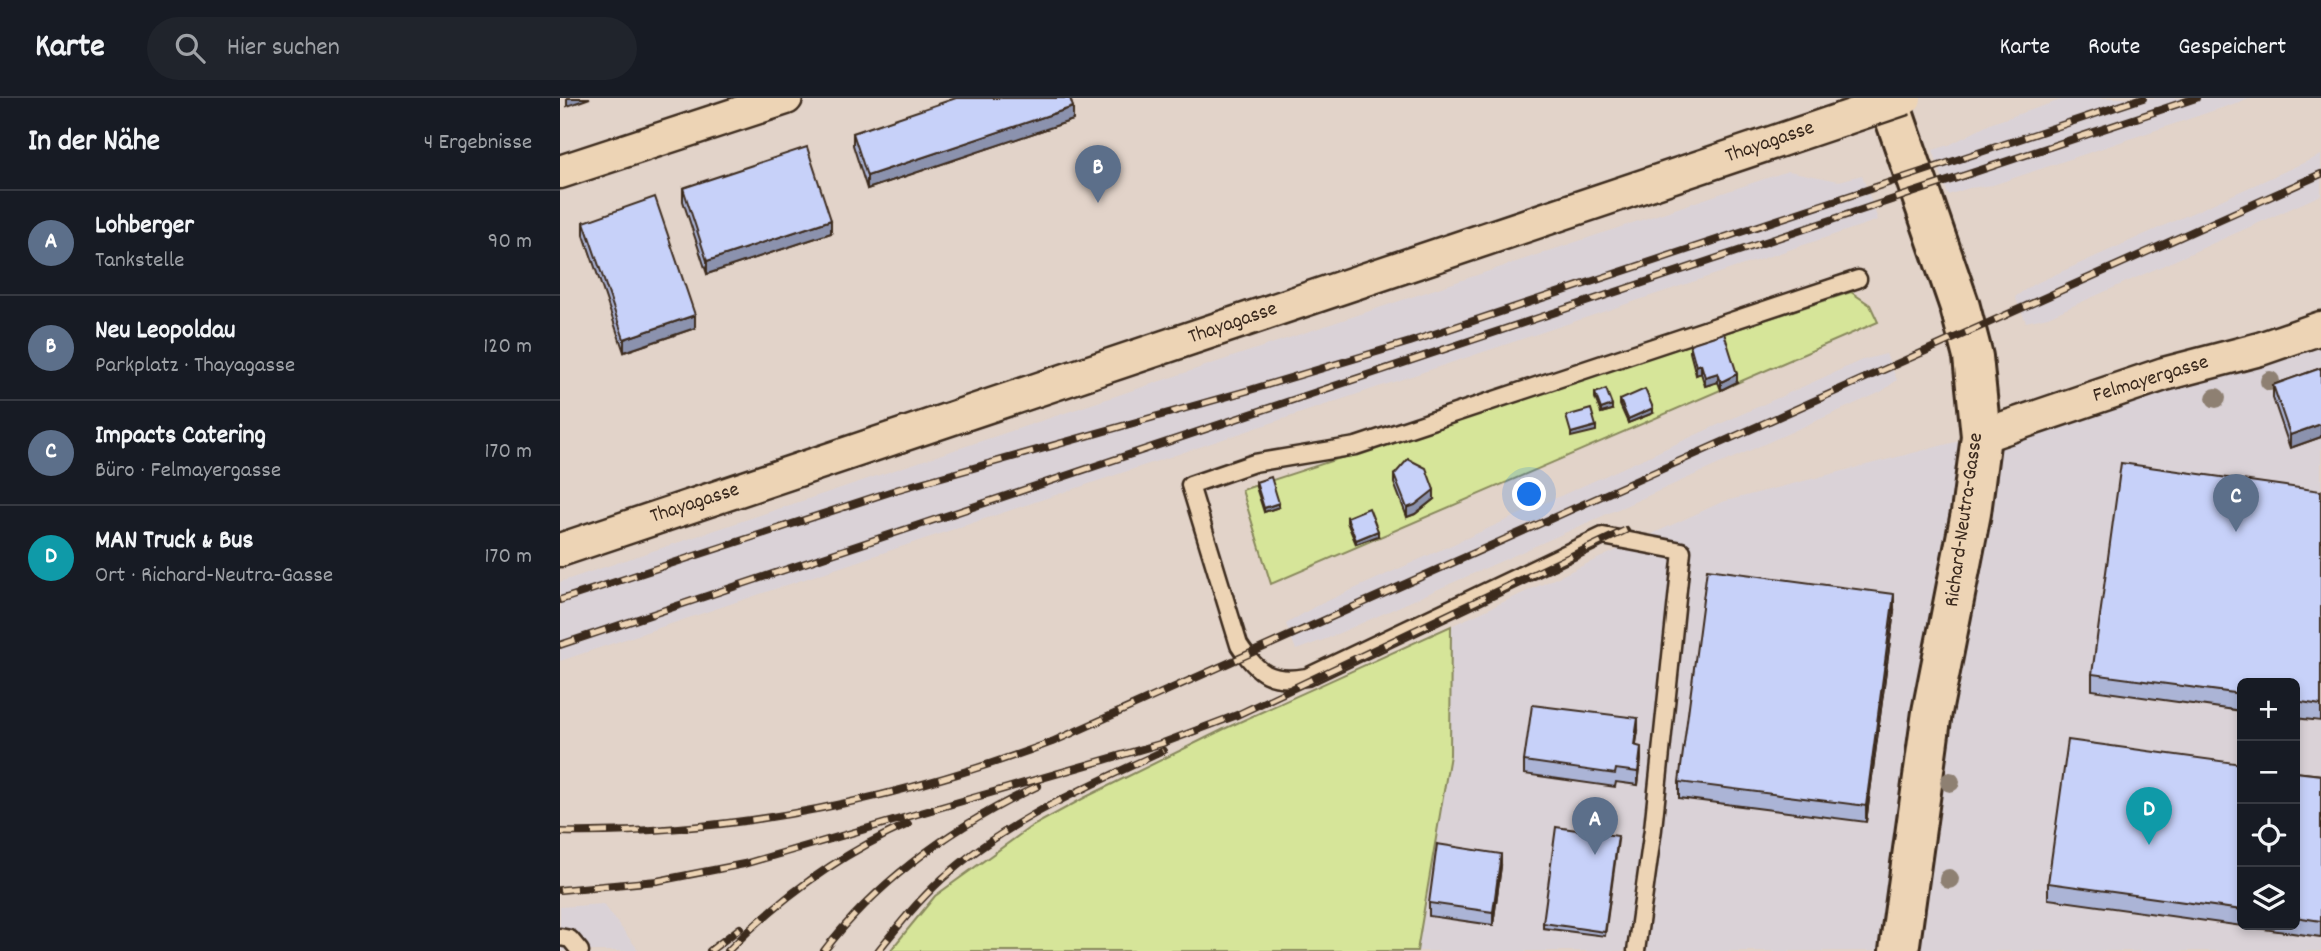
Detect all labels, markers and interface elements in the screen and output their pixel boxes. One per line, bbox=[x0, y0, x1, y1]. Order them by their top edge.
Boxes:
search box bbox=[147, 17, 637, 80]
text: Karte bbox=[35, 25, 105, 72]
icon: search bbox=[171, 29, 209, 67]
text: Hier suchen bbox=[227, 30, 340, 67]
text: Karte bbox=[1999, 31, 2050, 65]
text: Route bbox=[2088, 31, 2140, 65]
text: Gespeichert bbox=[2178, 31, 2286, 65]
street label: Thayagasse bbox=[1722, 114, 1818, 172]
text: In der Nähe bbox=[28, 122, 160, 165]
text: 4 Ergebnisse bbox=[424, 127, 532, 160]
pin: B bbox=[1075, 145, 1121, 203]
text: Lohberger bbox=[95, 208, 194, 245]
text: A bbox=[45, 226, 57, 259]
text: 90 m bbox=[488, 226, 532, 259]
text: Tankstelle bbox=[95, 245, 184, 278]
street label: Thayagasse bbox=[1185, 295, 1281, 353]
text: Neu Leopoldau bbox=[95, 313, 235, 350]
text: B bbox=[46, 331, 56, 364]
text: 120 m bbox=[483, 331, 532, 364]
street label: Felmayergasse bbox=[2090, 348, 2212, 412]
text: Parkplatz · Thayagasse bbox=[95, 350, 295, 383]
text: Impacts Catering bbox=[95, 418, 266, 455]
street label: Richard-Neutra-Gasse bbox=[1938, 431, 1992, 609]
text: C bbox=[45, 436, 57, 469]
text: 170 m bbox=[485, 436, 532, 469]
text: Büro · Felmayergasse bbox=[95, 455, 281, 488]
pin: C bbox=[2213, 474, 2259, 532]
street label: Thayagasse bbox=[647, 475, 743, 533]
your location bbox=[1512, 477, 1546, 511]
text: MAN Truck & Bus bbox=[95, 523, 253, 560]
text: D bbox=[45, 541, 57, 574]
text: 170 m bbox=[485, 541, 532, 574]
text: Ort · Richard-Neutra-Gasse bbox=[95, 560, 333, 593]
map controls bbox=[2237, 678, 2300, 930]
button: + bbox=[2237, 678, 2300, 741]
button: − bbox=[2237, 741, 2300, 804]
pin: D bbox=[2126, 787, 2172, 845]
pin: A bbox=[1572, 797, 1618, 855]
button: locate bbox=[2237, 804, 2300, 867]
button: layers bbox=[2237, 867, 2300, 930]

